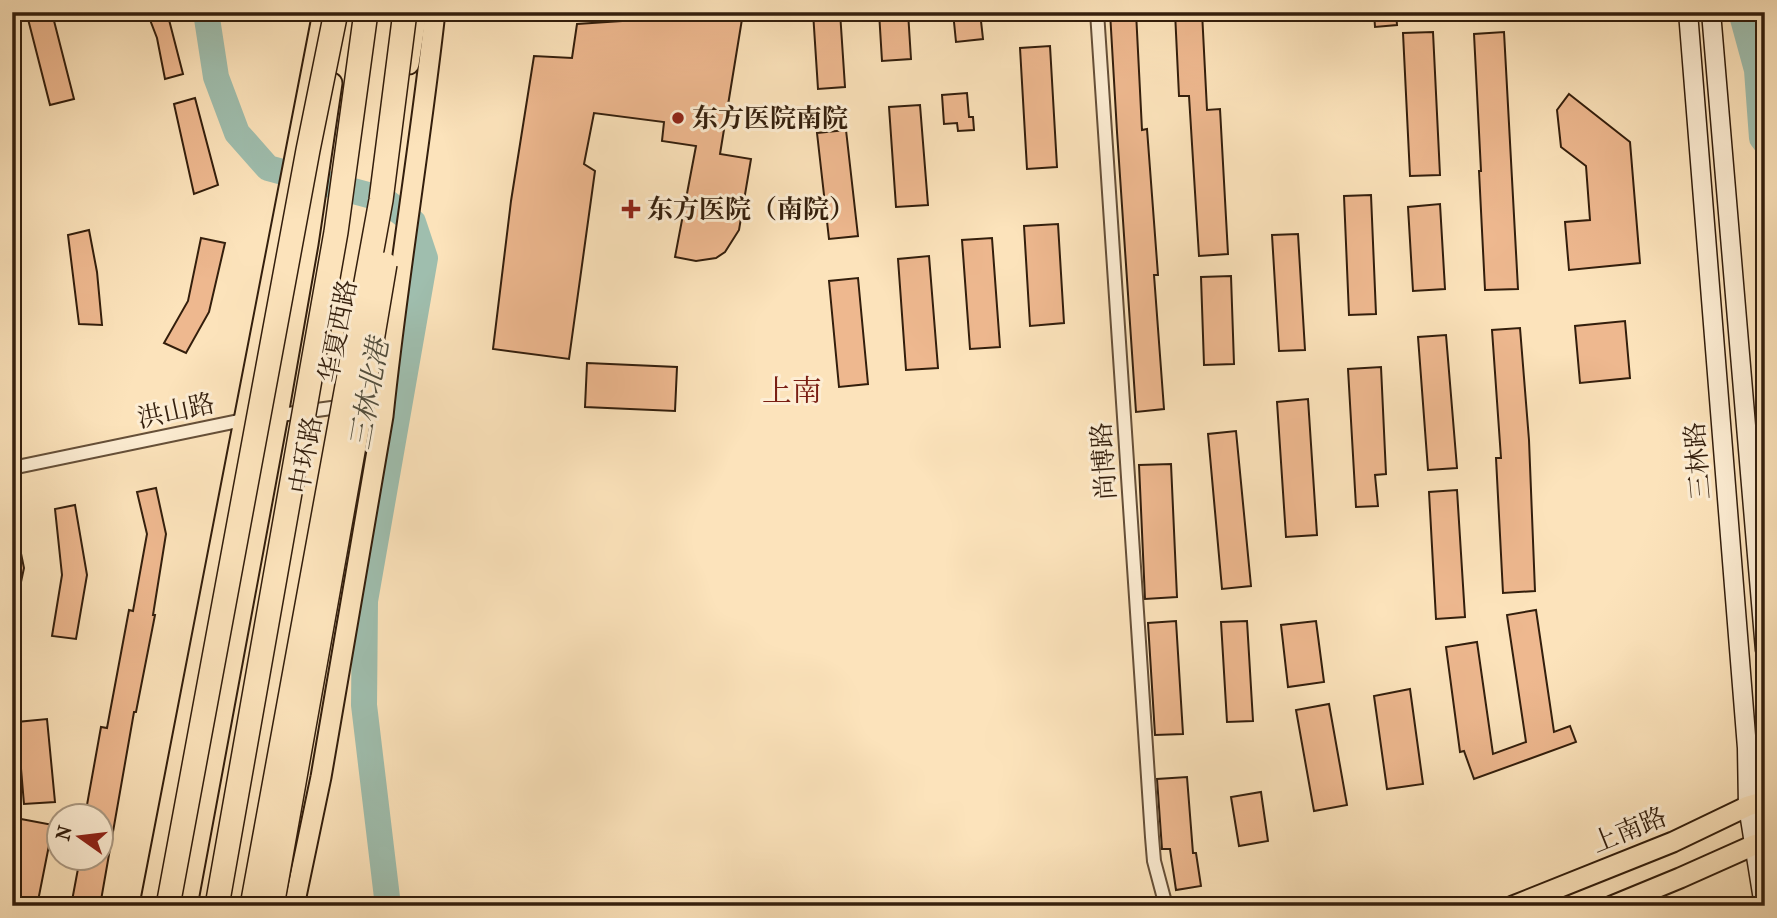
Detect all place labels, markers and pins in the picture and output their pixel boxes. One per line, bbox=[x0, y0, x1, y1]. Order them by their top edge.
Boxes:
place label: 东方医院南院 bbox=[692, 103, 848, 134]
marker: 东方医院南院 bbox=[670, 110, 686, 126]
place label: 东方医院（南院） bbox=[647, 194, 855, 225]
marker: 东方医院（南院） bbox=[621, 199, 641, 219]

